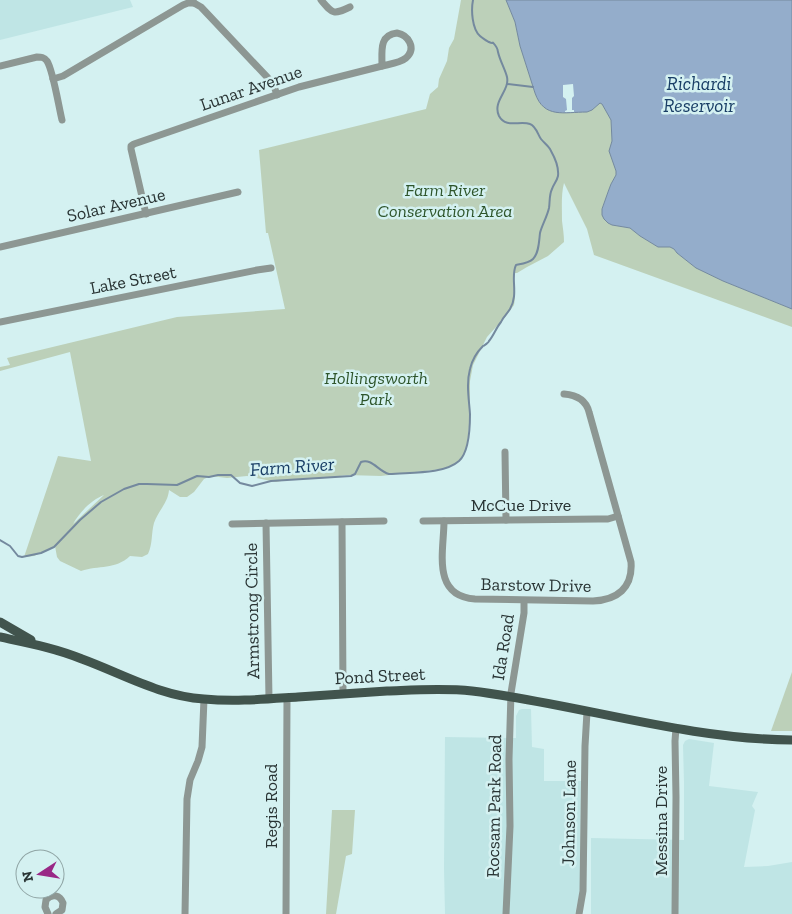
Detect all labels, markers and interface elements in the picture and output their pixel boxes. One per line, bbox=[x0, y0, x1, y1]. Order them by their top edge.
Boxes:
street label: Lunar Avenue bbox=[197, 60, 305, 116]
water label: Richardi Reservoir bbox=[663, 72, 735, 117]
park label: Farm River Conservation Area bbox=[378, 179, 512, 222]
street label: Solar Avenue bbox=[65, 183, 167, 227]
street label: Lake Street bbox=[88, 261, 178, 299]
park label: Hollingsworth Park bbox=[324, 367, 428, 410]
water label: Farm River bbox=[249, 452, 336, 481]
street label: McCue Drive bbox=[471, 494, 571, 516]
street label: Armstrong Circle bbox=[240, 543, 264, 679]
street label: Barstow Drive bbox=[481, 573, 591, 597]
street label: Ida Road bbox=[487, 612, 519, 682]
street label: Pond Street bbox=[334, 663, 426, 689]
street label: Rocsam Park Road bbox=[482, 734, 506, 878]
street label: Johnson Lane bbox=[557, 760, 581, 866]
street label: Regis Road bbox=[260, 763, 282, 848]
street label: Messina Drive bbox=[650, 766, 672, 876]
north arrow bbox=[15, 849, 65, 899]
text: N bbox=[18, 869, 37, 884]

